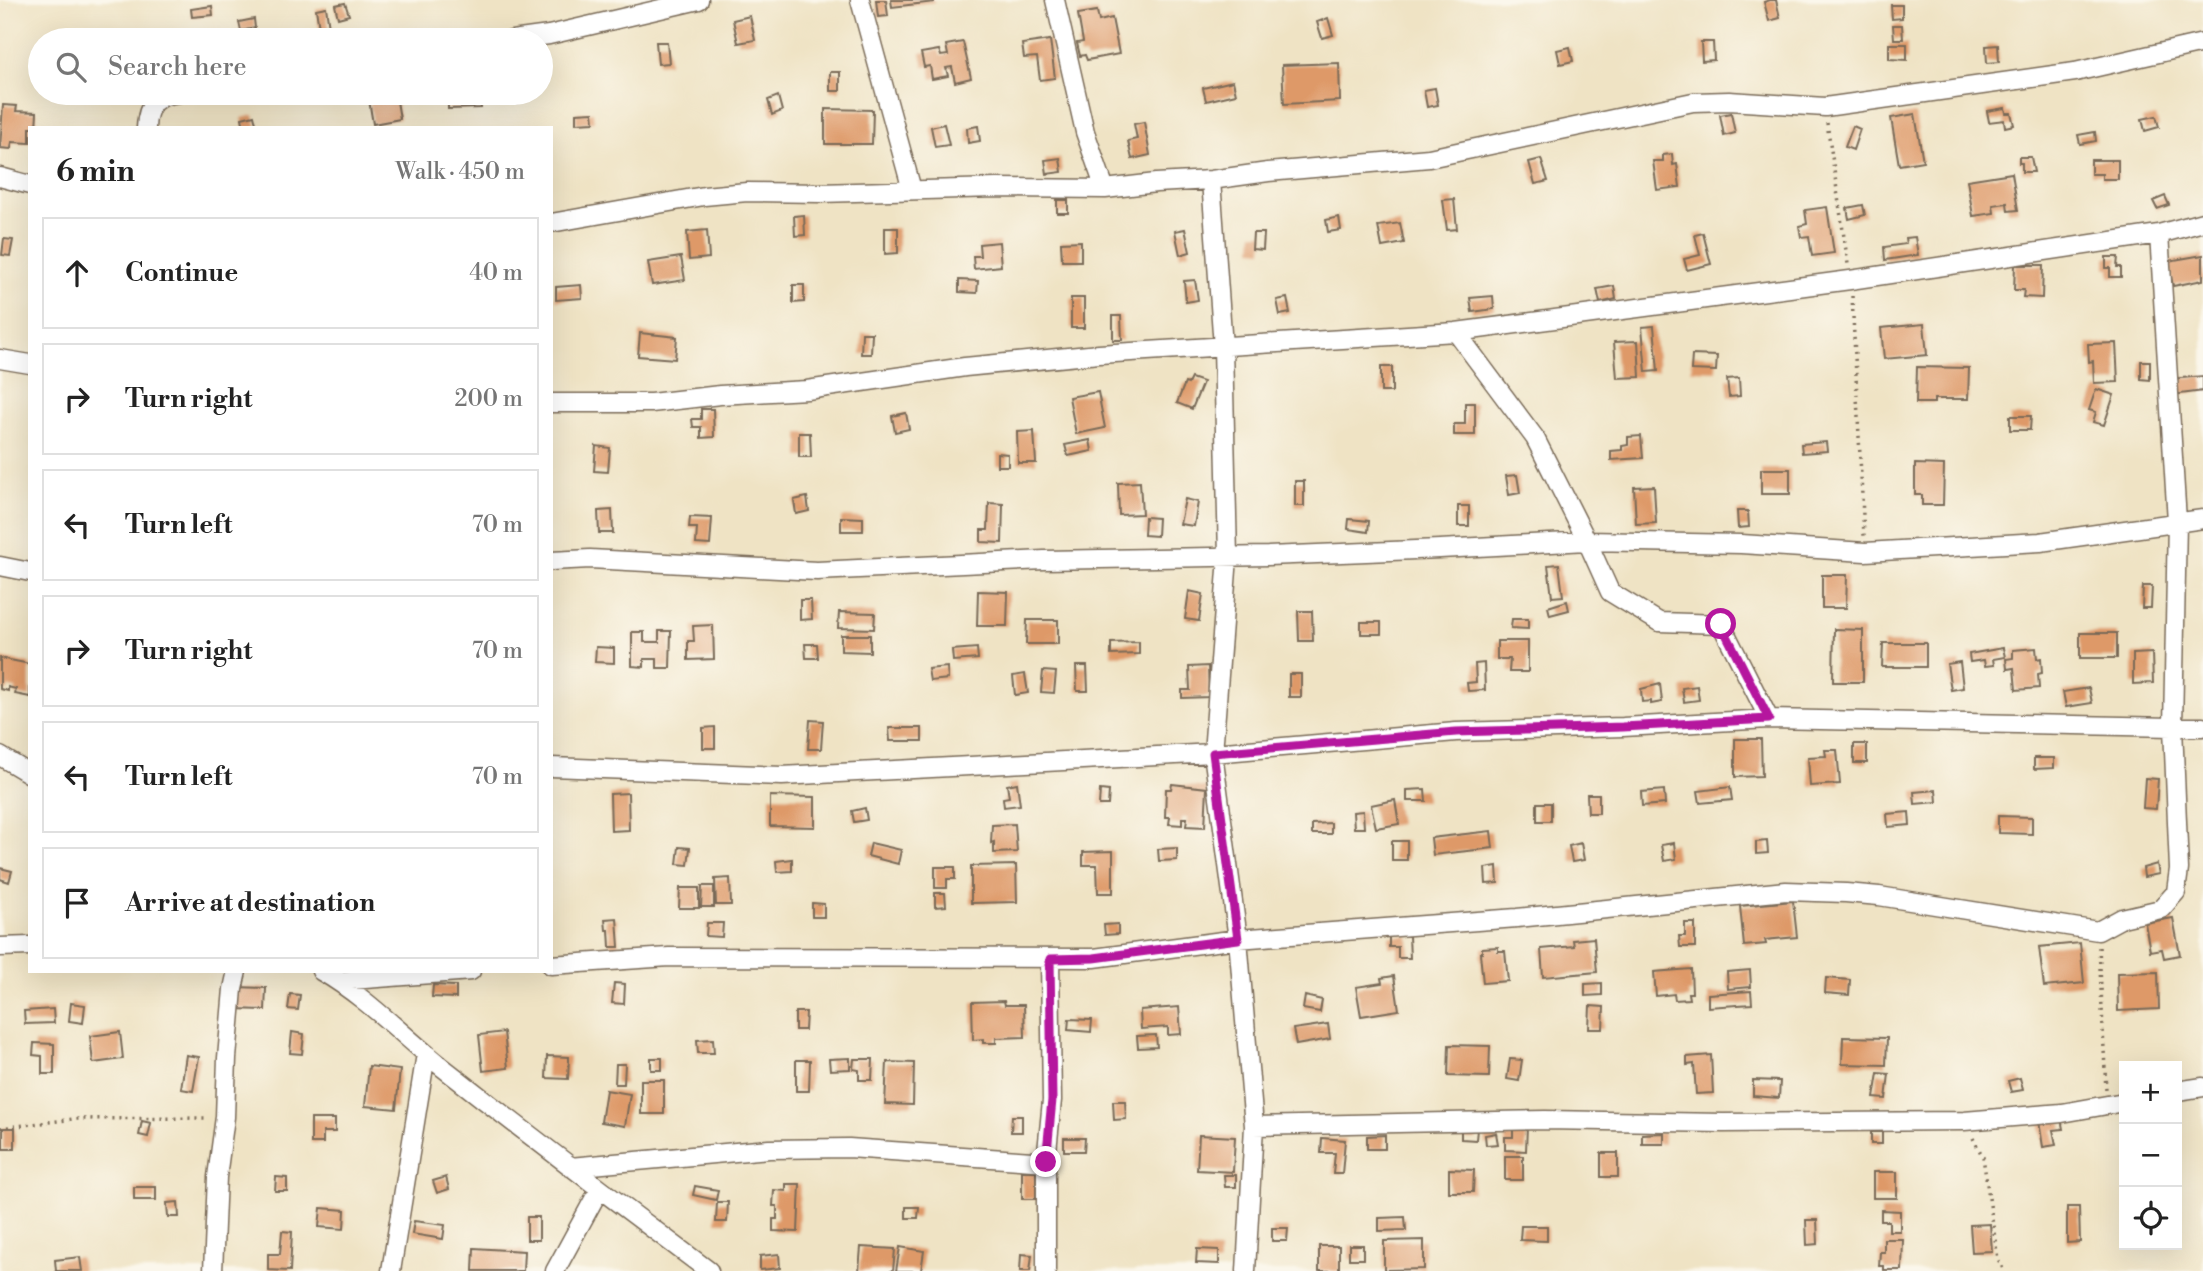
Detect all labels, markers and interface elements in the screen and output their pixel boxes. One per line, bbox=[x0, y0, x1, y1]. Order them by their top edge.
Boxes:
search box bbox=[28, 28, 553, 105]
icon: search bbox=[52, 48, 90, 86]
text: Search here bbox=[108, 51, 247, 83]
text: 6 min bbox=[56, 153, 135, 191]
text: Walk · 450 m bbox=[395, 158, 525, 186]
icon: ahead bbox=[58, 254, 96, 292]
text: Continue bbox=[125, 257, 238, 289]
text: 40 m bbox=[469, 259, 523, 287]
icon: right bbox=[58, 380, 96, 418]
text: Turn right bbox=[125, 383, 253, 415]
text: 200 m bbox=[455, 385, 523, 413]
icon: left bbox=[58, 506, 96, 544]
text: Turn left bbox=[125, 509, 233, 541]
text: 70 m bbox=[472, 511, 523, 539]
route start bbox=[1705, 608, 1736, 639]
icon: right bbox=[58, 632, 96, 670]
text: Turn right bbox=[125, 635, 253, 667]
text: 70 m bbox=[472, 637, 523, 665]
icon: left bbox=[58, 758, 96, 796]
text: Turn left bbox=[125, 761, 233, 793]
text: 70 m bbox=[472, 763, 523, 791]
icon: arrive bbox=[58, 884, 96, 922]
text: Arrive at destination bbox=[125, 887, 375, 919]
map controls bbox=[2119, 1061, 2182, 1250]
button: + bbox=[2119, 1061, 2182, 1124]
button: − bbox=[2119, 1124, 2182, 1187]
route end bbox=[1030, 1146, 1061, 1177]
button: locate bbox=[2119, 1187, 2182, 1250]

